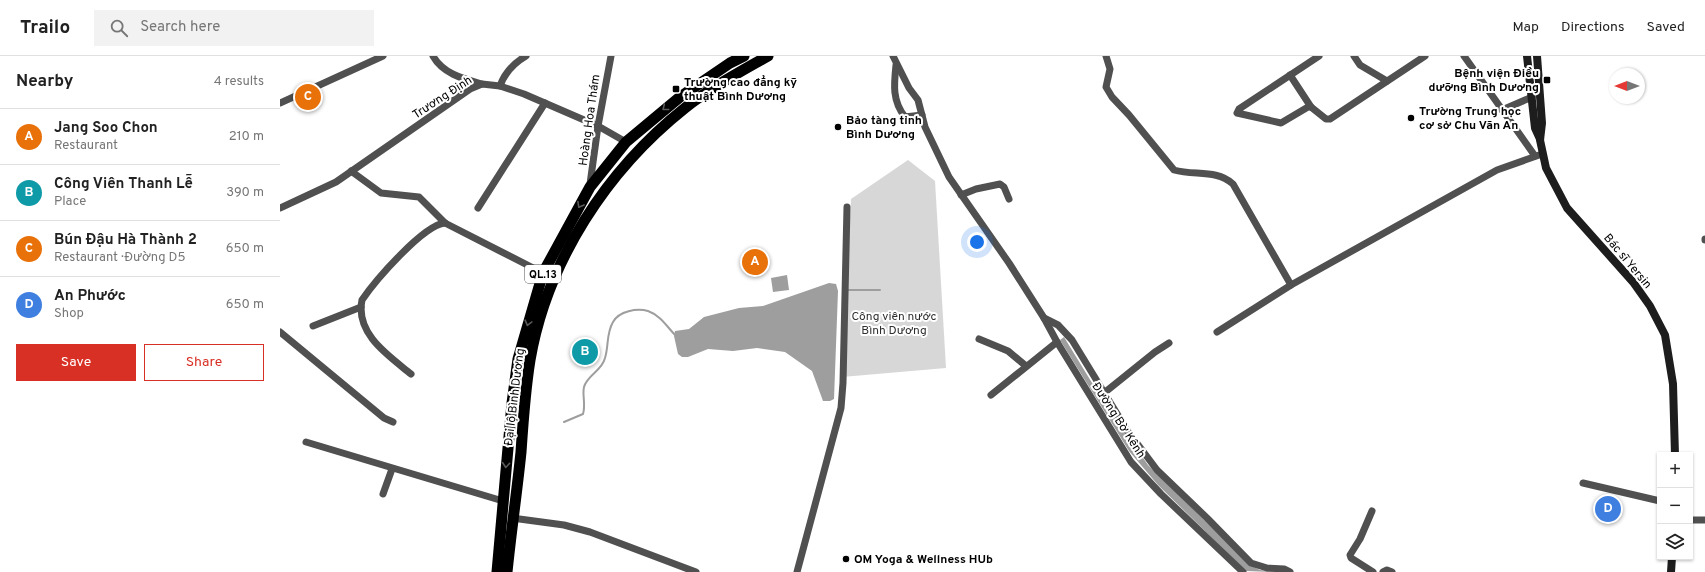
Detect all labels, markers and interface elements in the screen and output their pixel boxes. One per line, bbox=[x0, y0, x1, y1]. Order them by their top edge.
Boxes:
search box bbox=[94, 10, 374, 46]
text: Trailo bbox=[20, 16, 70, 40]
icon: search bbox=[108, 17, 130, 39]
text: Search here bbox=[140, 18, 220, 37]
text: Map bbox=[1513, 19, 1539, 36]
text: Directions bbox=[1561, 19, 1625, 36]
text: Saved bbox=[1647, 19, 1685, 36]
place label: Bệnh viện Điều dưỡng Bình Dương bbox=[1429, 66, 1539, 96]
north arrow bbox=[1609, 68, 1645, 104]
text: Nearby bbox=[16, 71, 73, 93]
street label: Trương Định bbox=[410, 73, 475, 123]
street label: Hoàng Hoa Thám bbox=[576, 73, 604, 167]
text: 4 results bbox=[214, 74, 264, 90]
place label: Trường cao đẳng kỹ thuật Bình Dương bbox=[684, 75, 797, 105]
marker: Bệnh viện Điều dưỡng Bình Dương bbox=[1542, 75, 1552, 85]
pin: C bbox=[295, 82, 321, 112]
marker: Trường cao đẳng kỹ thuật Bình Dương bbox=[671, 84, 681, 94]
one-way arrow bbox=[663, 104, 670, 111]
place label: Trường Trung học cơ sở Chu Văn An bbox=[1419, 104, 1521, 134]
place label: Bảo tàng tỉnh Bình Dương bbox=[846, 113, 922, 143]
marker: Trường Trung học cơ sở Chu Văn An bbox=[1406, 113, 1416, 123]
text: Jang Soo Chon bbox=[54, 119, 158, 138]
marker: Bảo tàng tỉnh Bình Dương bbox=[833, 122, 843, 132]
text: A bbox=[24, 129, 34, 145]
text: 210 m bbox=[229, 129, 264, 145]
text: Restaurant bbox=[54, 138, 118, 154]
text: Công Viên Thanh Lễ bbox=[54, 175, 193, 194]
text: B bbox=[25, 185, 33, 201]
text: 390 m bbox=[226, 185, 264, 201]
text: Place bbox=[54, 194, 86, 210]
one-way arrow bbox=[577, 201, 585, 208]
text: Bún Đậu Hà Thành 2 bbox=[54, 231, 197, 250]
street label: Bác sĩ Yersin bbox=[1600, 231, 1655, 293]
your location bbox=[967, 232, 987, 252]
text: C bbox=[25, 241, 33, 257]
text: 650 m bbox=[226, 241, 264, 257]
pin: A bbox=[742, 247, 768, 277]
text: Restaurant · Đường D5 bbox=[54, 250, 185, 266]
road number: QL.13 bbox=[525, 265, 561, 283]
text: An Phước bbox=[54, 287, 126, 306]
text: D bbox=[24, 297, 34, 313]
text: 650 m bbox=[226, 297, 264, 313]
text: Shop bbox=[54, 306, 84, 322]
park label: Công viên nước Bình Dương bbox=[851, 309, 937, 339]
one-way arrow bbox=[524, 320, 532, 326]
pin: B bbox=[572, 337, 598, 367]
button: Save bbox=[16, 344, 136, 381]
button: Share bbox=[144, 344, 264, 381]
street label: Đại lộ Bình Dương bbox=[501, 347, 529, 447]
street label: Đường Bờ Kênh bbox=[1088, 380, 1149, 462]
map controls bbox=[1657, 452, 1693, 560]
button: + bbox=[1657, 452, 1693, 488]
one-way arrow bbox=[502, 462, 511, 468]
button: − bbox=[1657, 488, 1693, 524]
pin: D bbox=[1595, 494, 1621, 524]
button: layers bbox=[1657, 524, 1693, 560]
place label: OM Yoga & Wellness HUb bbox=[854, 552, 993, 568]
marker: OM Yoga & Wellness HUb bbox=[841, 554, 851, 564]

